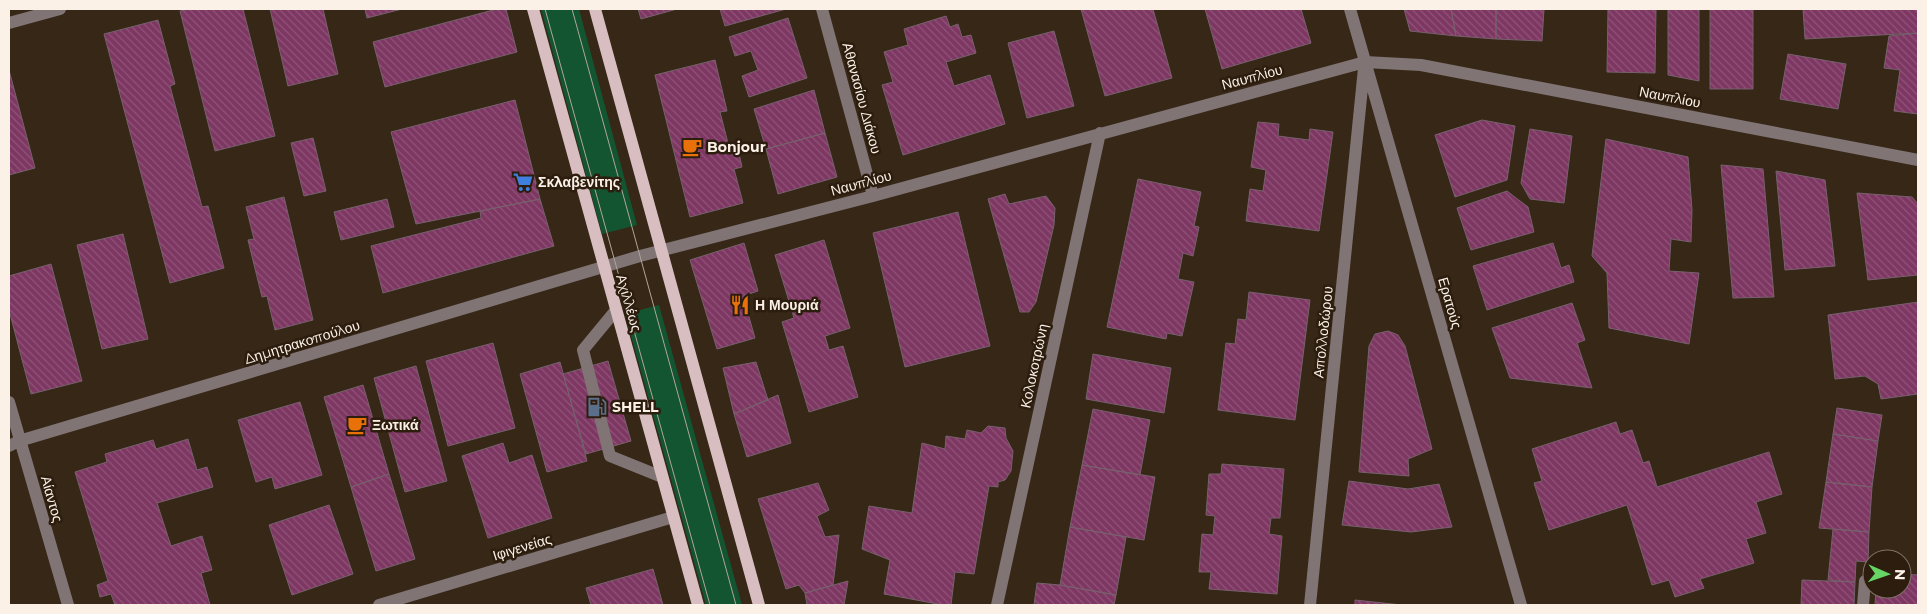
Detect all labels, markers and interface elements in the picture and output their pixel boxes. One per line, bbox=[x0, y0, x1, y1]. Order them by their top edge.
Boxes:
street label: Αθανασίου Διάκου bbox=[838, 40, 886, 156]
street label: Ναυπλίου bbox=[1220, 60, 1284, 94]
street label: Ναυπλίου bbox=[1638, 82, 1702, 112]
cafe icon: Bonjour bbox=[681, 136, 703, 158]
place label: Bonjour bbox=[707, 138, 766, 156]
street label: Ναυπλίου bbox=[829, 166, 893, 200]
supermarket icon: Σκλαβενίτης bbox=[512, 171, 534, 193]
place label: Σκλαβενίτης bbox=[538, 173, 620, 191]
street label: Αχιλλέως bbox=[612, 272, 646, 334]
street label: Ερατούς bbox=[1434, 275, 1466, 331]
street label: Απολλοδώρου bbox=[1309, 285, 1337, 379]
restaurant icon: Η Μουριά bbox=[729, 294, 751, 316]
place label: Η Μουριά bbox=[755, 296, 819, 314]
street label: Δημητρακοπούλου bbox=[242, 316, 362, 368]
street label: Κολοκοτρώνη bbox=[1016, 322, 1052, 410]
fuel station icon: SHELL bbox=[586, 396, 608, 418]
place label: SHELL bbox=[612, 398, 659, 416]
cafe icon: Ξωτικά bbox=[346, 414, 368, 436]
place label: Ξωτικά bbox=[372, 416, 419, 434]
street label: Αίαντος bbox=[37, 474, 67, 525]
street label: Ιφιγενείας bbox=[490, 529, 554, 564]
north arrow bbox=[1862, 549, 1912, 599]
text: N bbox=[1891, 568, 1909, 580]

